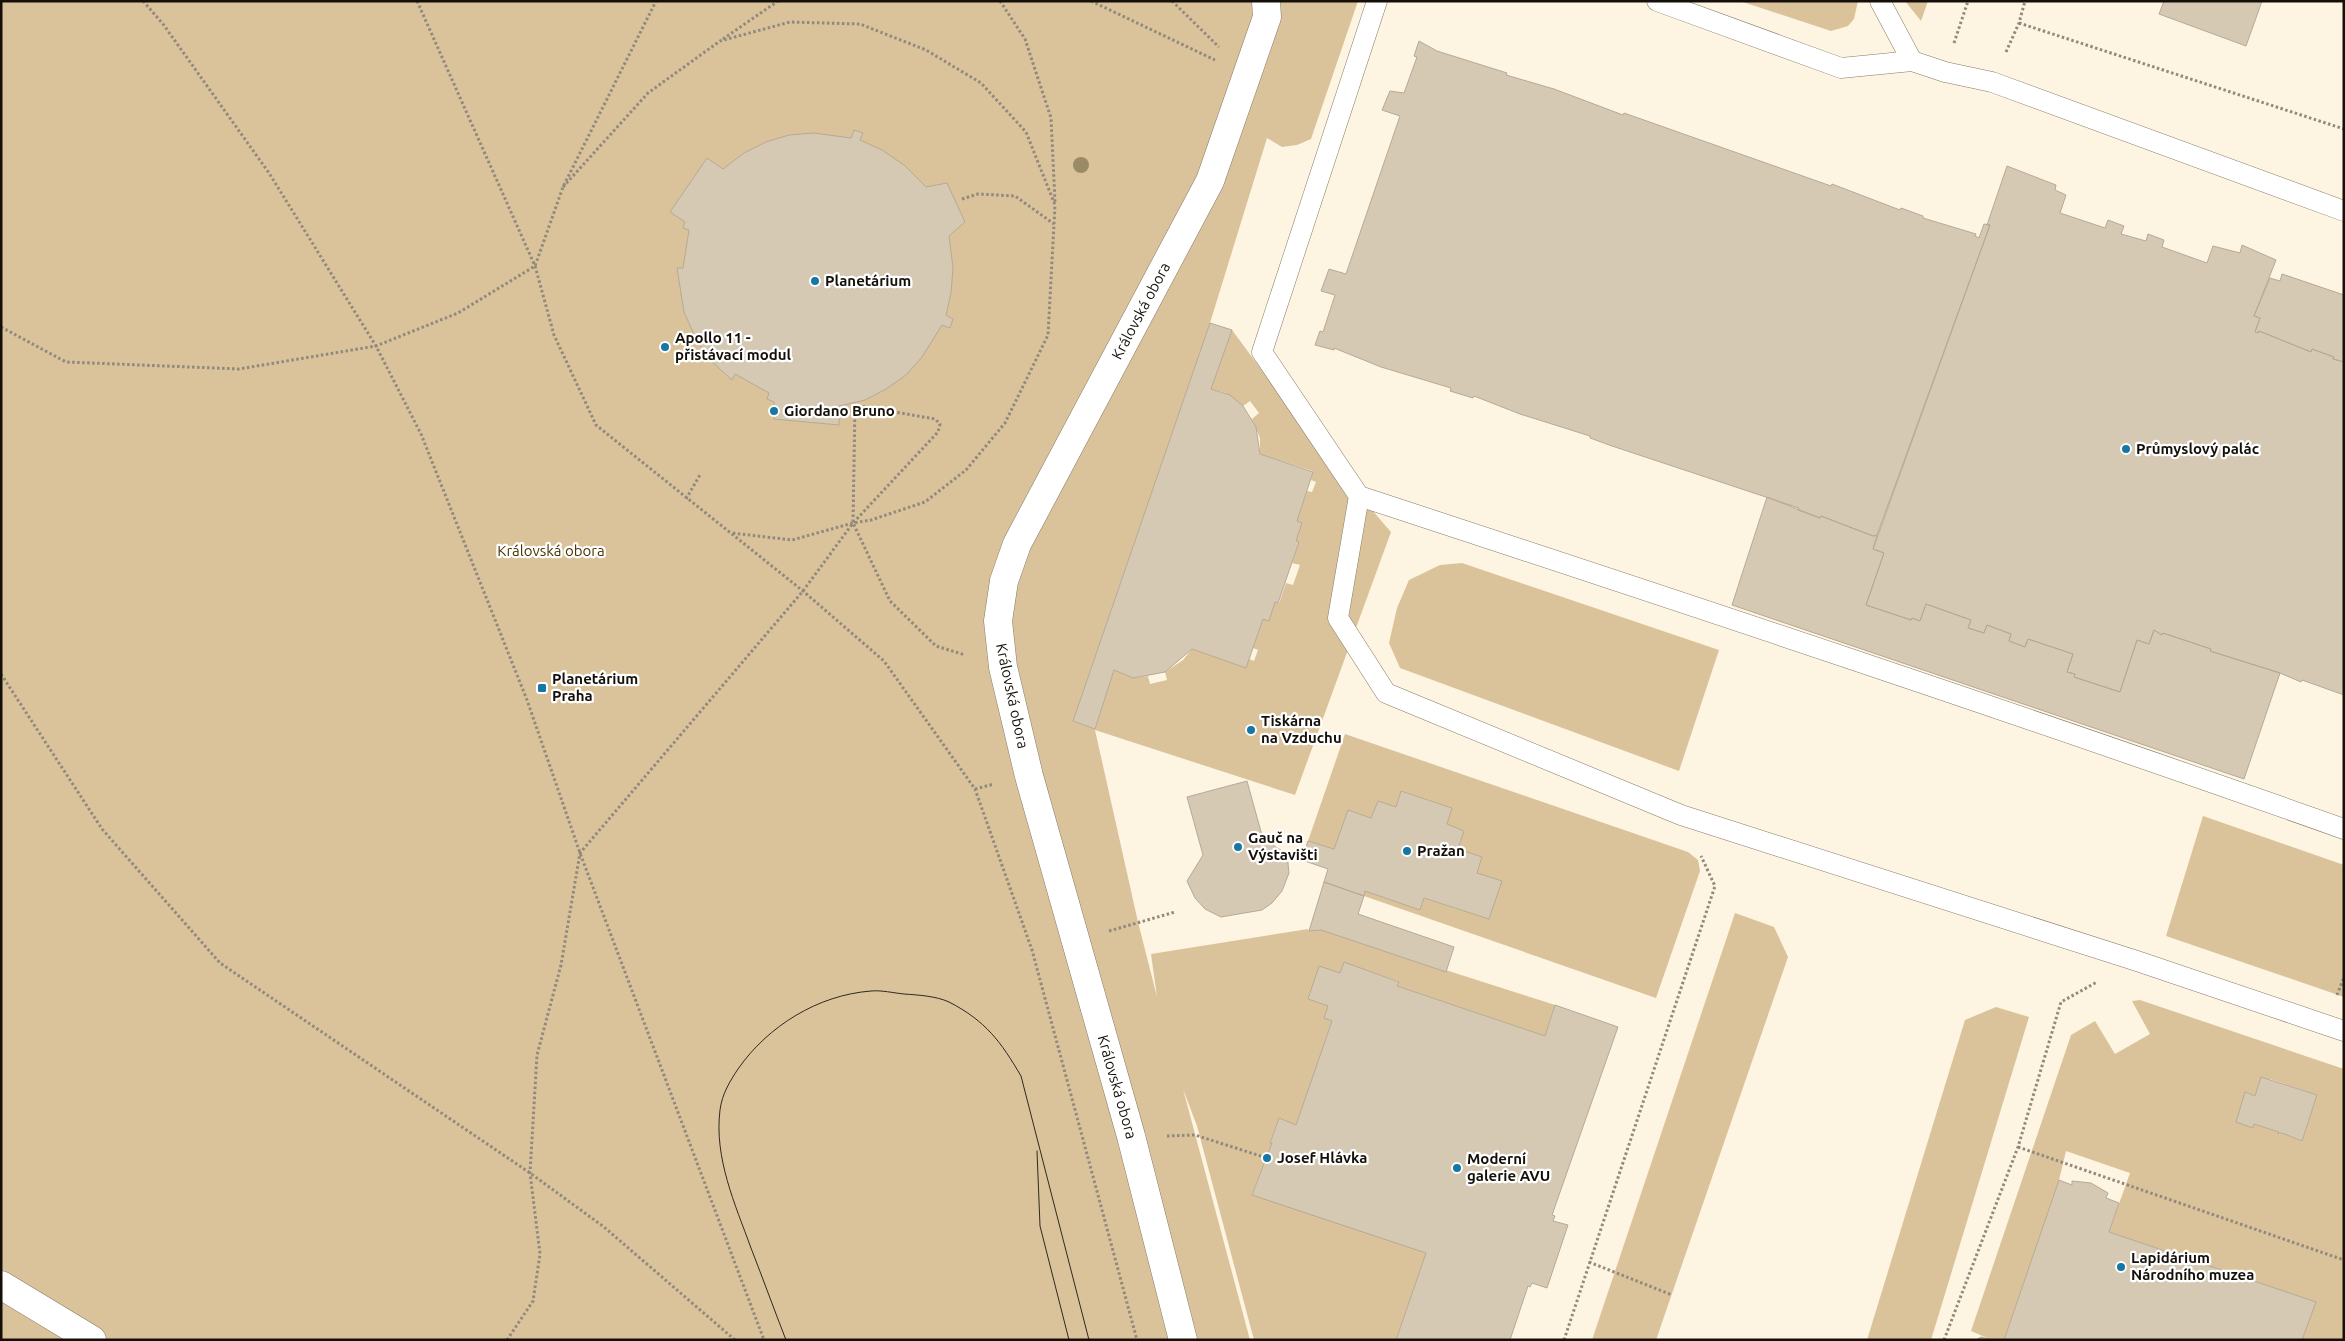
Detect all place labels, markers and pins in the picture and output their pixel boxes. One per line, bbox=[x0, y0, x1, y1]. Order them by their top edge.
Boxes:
place label: Planetárium bbox=[825, 272, 911, 289]
marker: Planetárium bbox=[809, 275, 821, 287]
place label: Apollo 11 - přistávací modul bbox=[675, 329, 791, 363]
marker: Apollo 11 - přistávací modul bbox=[659, 341, 671, 353]
place label: Giordano Bruno bbox=[784, 402, 895, 419]
marker: Giordano Bruno bbox=[768, 405, 780, 417]
place label: Průmyslový palác bbox=[2136, 440, 2259, 457]
marker: Průmyslový palác bbox=[2120, 443, 2132, 455]
place label: Planetárium Praha bbox=[552, 670, 638, 704]
marker: Planetárium Praha bbox=[536, 682, 548, 694]
place label: Tiskárna na Vzduchu bbox=[1261, 712, 1342, 746]
marker: Tiskárna na Vzduchu bbox=[1245, 724, 1257, 736]
place label: Gauč na Výstavišti bbox=[1248, 829, 1318, 863]
marker: Gauč na Výstavišti bbox=[1232, 841, 1244, 853]
place label: Pražan bbox=[1417, 842, 1465, 859]
marker: Pražan bbox=[1401, 845, 1413, 857]
place label: Josef Hlávka bbox=[1277, 1149, 1367, 1166]
place label: Moderní galerie AVU bbox=[1467, 1150, 1550, 1184]
marker: Josef Hlávka bbox=[1261, 1152, 1273, 1164]
marker: Moderní galerie AVU bbox=[1451, 1162, 1463, 1174]
place label: Lapidárium Národního muzea bbox=[2131, 1249, 2254, 1283]
marker: Lapidárium Národního muzea bbox=[2115, 1261, 2127, 1273]

